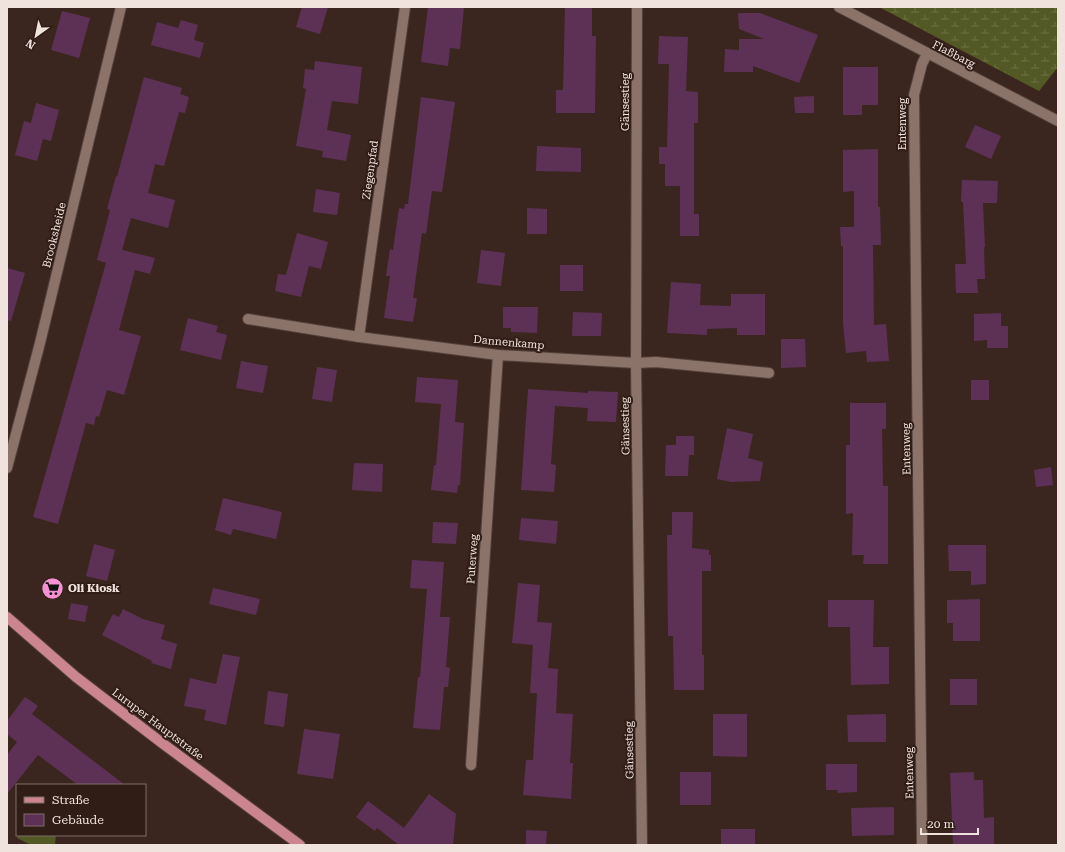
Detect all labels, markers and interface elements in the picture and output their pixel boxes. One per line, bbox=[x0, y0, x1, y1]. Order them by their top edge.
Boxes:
north arrow bbox=[16, 16, 56, 56]
text: N bbox=[23, 36, 38, 52]
street label: Flaßbarg bbox=[930, 38, 978, 71]
street label: Gänsestieg bbox=[619, 72, 632, 131]
street label: Entenweg bbox=[896, 97, 909, 150]
street label: Ziegenpfad bbox=[360, 140, 381, 200]
street label: Brooksheide bbox=[40, 201, 69, 269]
street label: Dannenkamp bbox=[473, 333, 545, 352]
street label: Gänsestieg bbox=[618, 396, 633, 455]
street label: Entenweg bbox=[900, 422, 913, 475]
street label: Puterweg bbox=[464, 533, 481, 584]
supermarket icon: Oli Kiosk bbox=[39, 575, 65, 601]
place label: Oli Kiosk bbox=[68, 582, 120, 595]
street label: Luruper Hauptstraße bbox=[109, 686, 206, 763]
street label: Gänsestieg bbox=[622, 720, 637, 779]
street label: Entenweg bbox=[903, 746, 916, 799]
legend bbox=[16, 784, 146, 836]
text: Straße bbox=[52, 793, 90, 807]
scale bar bbox=[921, 810, 978, 836]
text: Gebäude bbox=[52, 813, 104, 827]
text: 20 m bbox=[927, 817, 954, 831]

